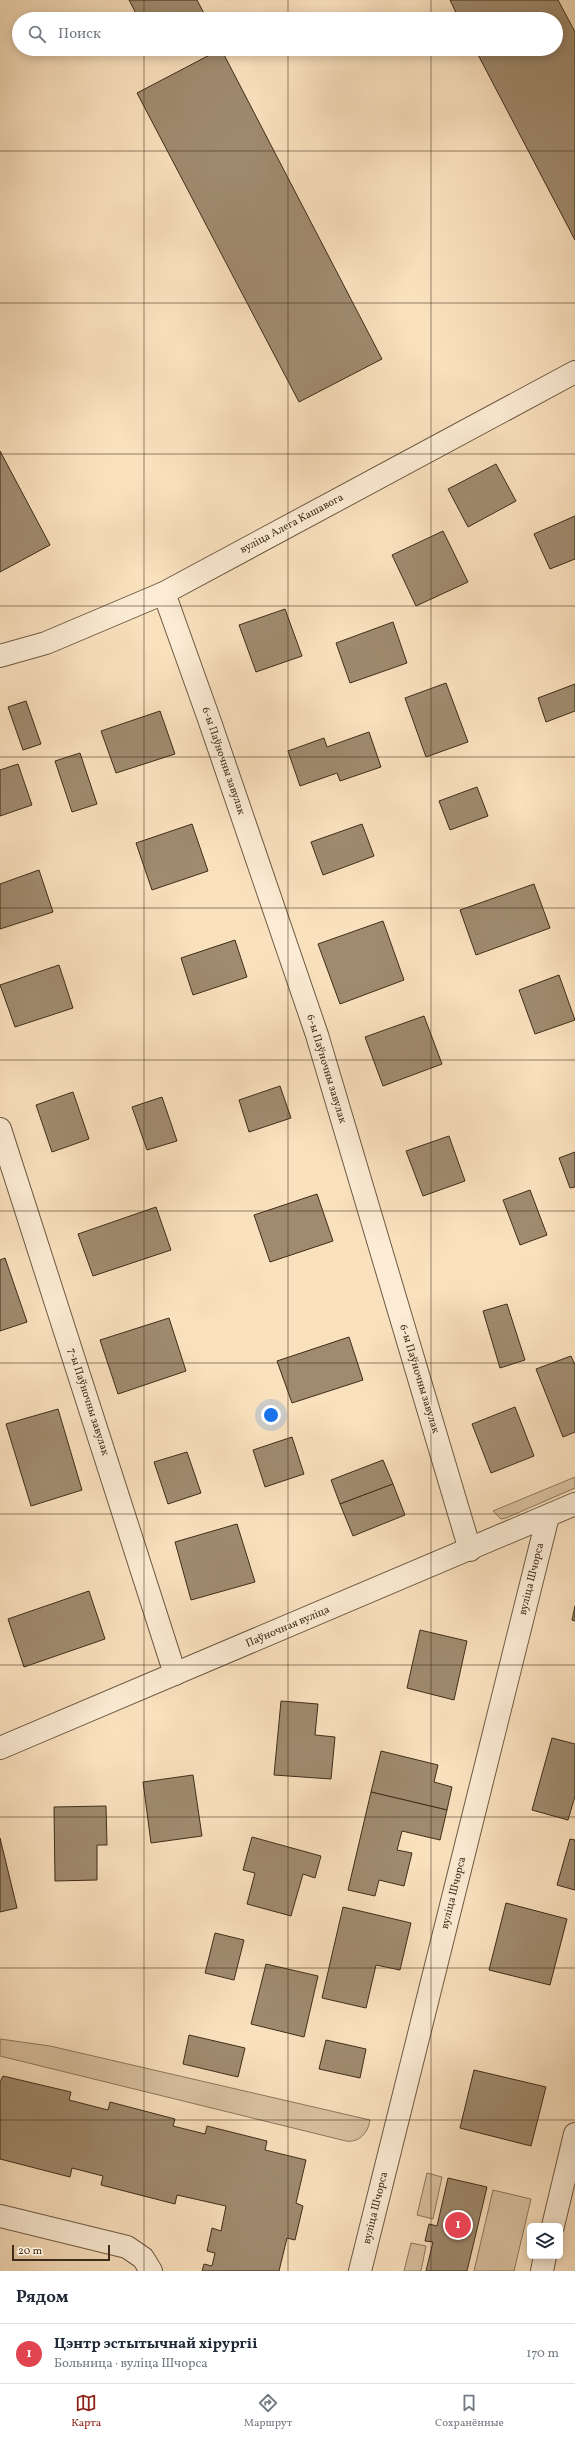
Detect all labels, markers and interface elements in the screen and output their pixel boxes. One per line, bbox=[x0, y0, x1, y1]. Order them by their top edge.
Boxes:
search box bbox=[12, 12, 563, 56]
icon: search bbox=[26, 23, 48, 45]
text: Поиск bbox=[58, 24, 101, 45]
street label: вуліца Алега Кашавога bbox=[238, 490, 347, 558]
street label: 6-ы Паўночны завулак bbox=[198, 705, 249, 817]
street label: 6-ы Паўночны завулак bbox=[302, 1013, 350, 1125]
street label: 6-ы Паўночны завулак bbox=[395, 1323, 443, 1435]
street label: 7-ы Паўночны завулак bbox=[64, 1346, 112, 1458]
your location bbox=[261, 1405, 281, 1425]
street label: вуліца Шчорса bbox=[516, 1541, 548, 1617]
street label: Паўночная вуліца bbox=[244, 1602, 333, 1651]
street label: вуліца Шчорса bbox=[438, 1855, 470, 1931]
street label: вуліца Шчорса bbox=[360, 2170, 392, 2246]
pin: 1 bbox=[445, 2210, 471, 2240]
map controls bbox=[527, 2223, 563, 2259]
button: layers bbox=[527, 2223, 563, 2259]
scale bar bbox=[12, 2243, 110, 2262]
text: 20 m bbox=[18, 2244, 42, 2259]
text: Рядом bbox=[16, 2286, 69, 2309]
text: Цэнтр эстытычнай хірургіі bbox=[54, 2334, 257, 2355]
text: 1 bbox=[26, 2345, 32, 2363]
text: 170 m bbox=[526, 2345, 559, 2363]
text: Больница · вуліца Шчорса bbox=[54, 2355, 208, 2373]
tab: Карта bbox=[71, 2392, 101, 2431]
tab: Маршрут bbox=[244, 2392, 292, 2431]
tab: Сохранённые bbox=[435, 2392, 504, 2431]

